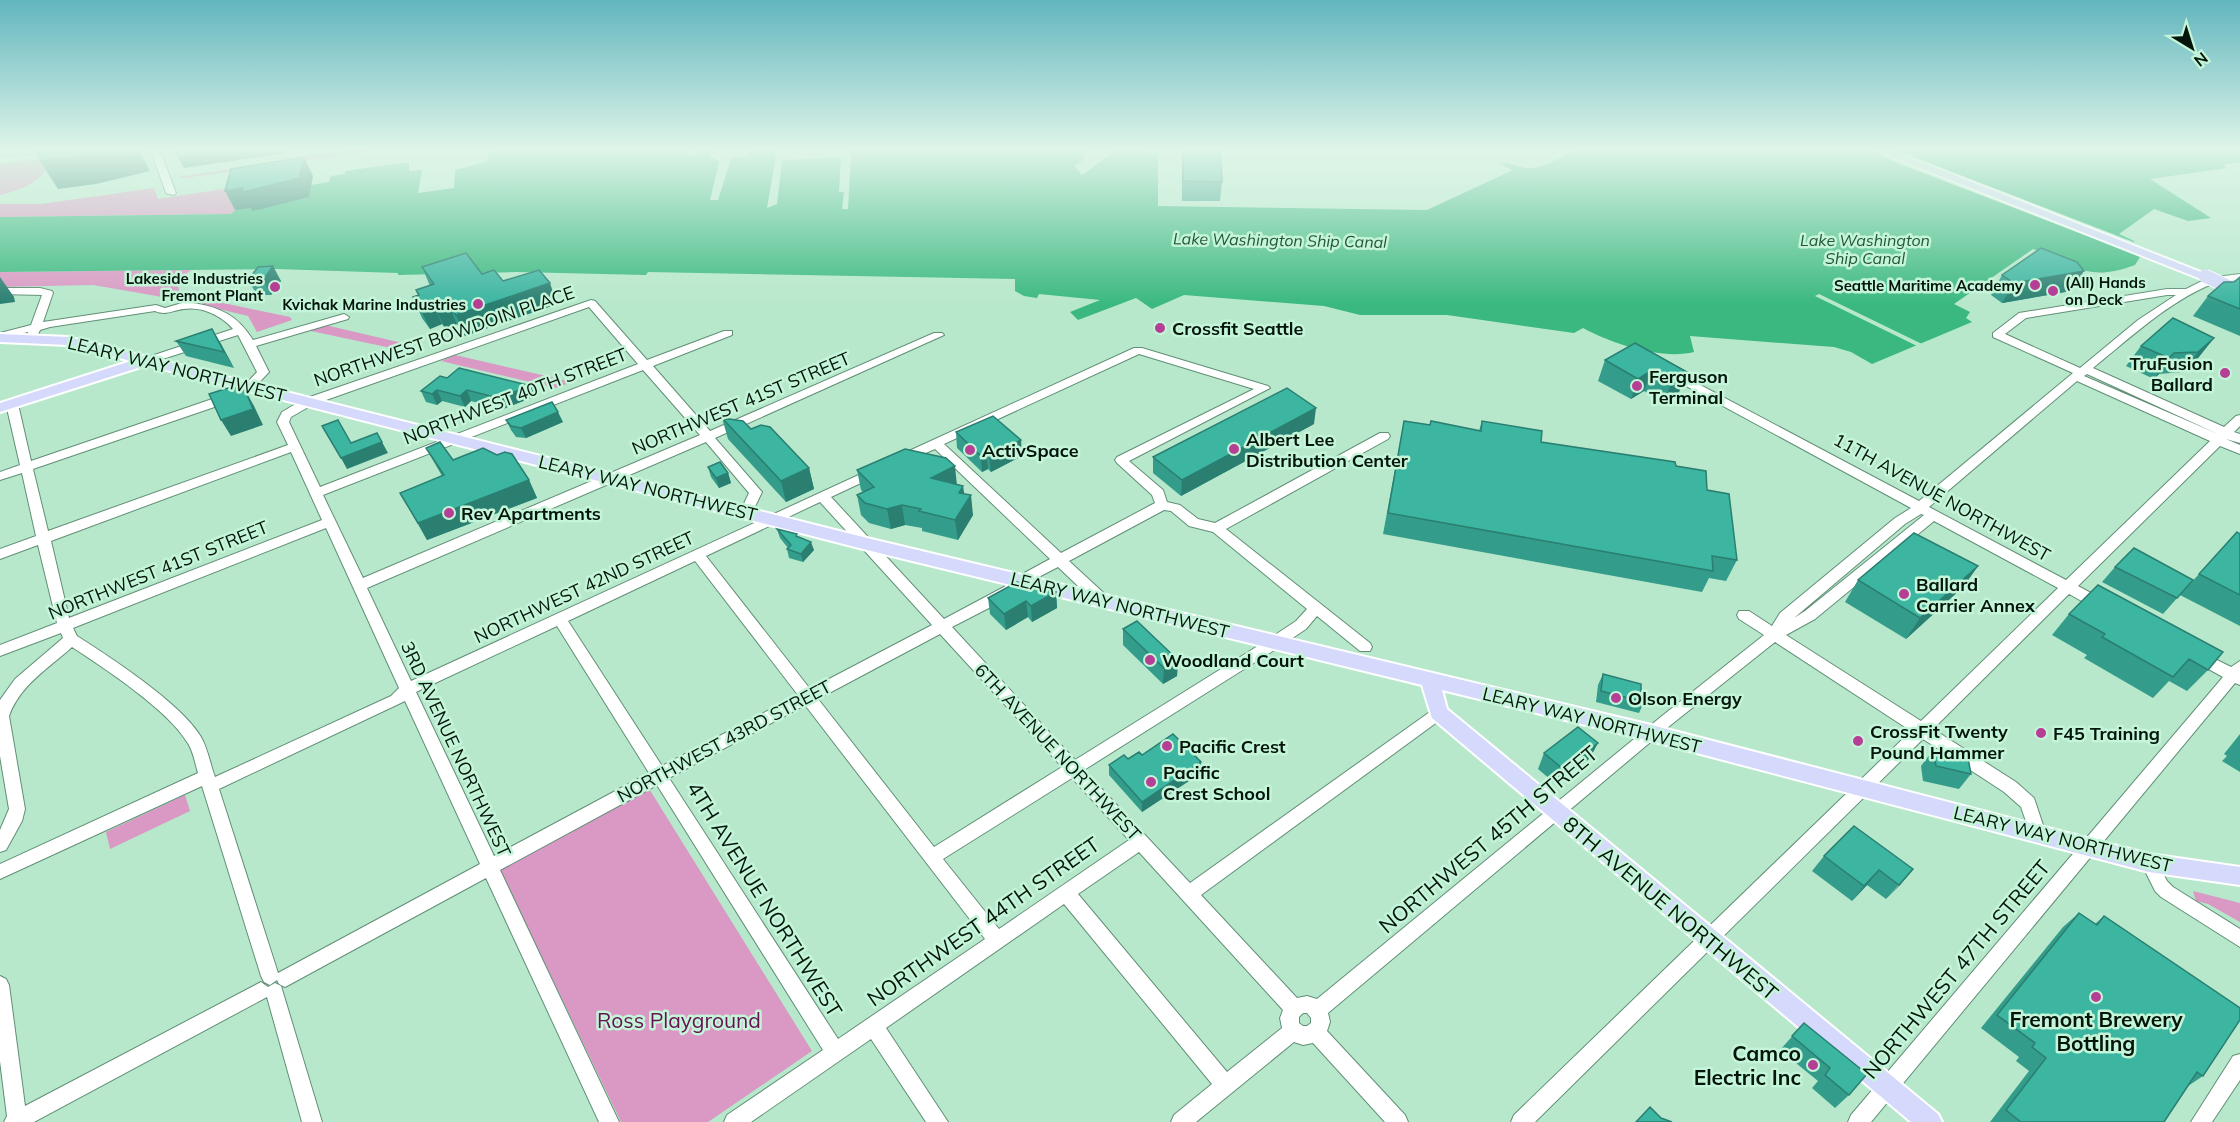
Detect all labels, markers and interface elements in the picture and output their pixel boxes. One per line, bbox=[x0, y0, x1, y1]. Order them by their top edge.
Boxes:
north arrow bbox=[2162, 18, 2222, 78]
text: N bbox=[2190, 48, 2212, 71]
water label: Lake Washington Ship Canal bbox=[1173, 228, 1387, 252]
water label: Lake Washington Ship Canal bbox=[1800, 230, 1930, 268]
place label: Lakeside Industries Fremont Plant bbox=[126, 269, 263, 305]
place label: (All) Hands on Deck bbox=[2065, 273, 2146, 309]
place label: Seattle Maritime Academy bbox=[1834, 276, 2024, 295]
marker: Seattle Maritime Academy bbox=[2028, 278, 2042, 292]
marker: Lakeside Industries Fremont Plant bbox=[268, 280, 282, 294]
street label: NORTHWEST BOWDOIN PLACE bbox=[311, 281, 577, 391]
marker: (All) Hands on Deck bbox=[2046, 284, 2060, 298]
place label: Kvichak Marine Industries bbox=[282, 295, 466, 314]
marker: Kvichak Marine Industries bbox=[471, 297, 485, 311]
place label: Crossfit Seattle bbox=[1172, 317, 1303, 340]
marker: Crossfit Seattle bbox=[1153, 321, 1167, 335]
street label: LEARY WAY NORTHWEST bbox=[65, 331, 289, 407]
street label: NORTHWEST 40TH STREET bbox=[400, 343, 630, 449]
street label: NORTHWEST 41ST STREET bbox=[628, 346, 854, 460]
place label: TruFusion Ballard bbox=[2129, 352, 2213, 396]
place label: Ferguson Terminal bbox=[1649, 365, 1728, 409]
marker: TruFusion Ballard bbox=[2218, 366, 2232, 380]
marker: Ferguson Terminal bbox=[1630, 379, 1644, 393]
place label: Albert Lee Distribution Center bbox=[1246, 428, 1409, 472]
street label: 11TH AVENUE NORTHWEST bbox=[1829, 428, 2055, 566]
place label: ActivSpace bbox=[982, 439, 1079, 462]
marker: Albert Lee Distribution Center bbox=[1227, 442, 1241, 456]
marker: ActivSpace bbox=[963, 443, 977, 457]
street label: LEARY WAY NORTHWEST bbox=[536, 450, 760, 526]
place label: Rev Apartments bbox=[461, 502, 601, 525]
marker: Rev Apartments bbox=[442, 506, 456, 520]
street label: NORTHWEST 41ST STREET bbox=[45, 515, 271, 625]
street label: NORTHWEST 42ND STREET bbox=[470, 526, 698, 648]
street label: LEARY WAY NORTHWEST bbox=[1008, 567, 1232, 643]
place label: Ballard Carrier Annex bbox=[1916, 573, 2036, 617]
marker: Ballard Carrier Annex bbox=[1897, 587, 1911, 601]
street label: 3RD AVENUE NORTHWEST bbox=[396, 638, 516, 860]
place label: Woodland Court bbox=[1162, 649, 1304, 672]
marker: Woodland Court bbox=[1143, 653, 1157, 667]
street label: 6TH AVENUE NORTHWEST bbox=[970, 659, 1146, 845]
street label: NORTHWEST 43RD STREET bbox=[613, 675, 835, 807]
street label: LEARY WAY NORTHWEST bbox=[1480, 682, 1704, 758]
place label: Olson Energy bbox=[1628, 687, 1742, 710]
marker: Olson Energy bbox=[1609, 691, 1623, 705]
place label: CrossFit Twenty Pound Hammer bbox=[1870, 720, 2008, 764]
place label: F45 Training bbox=[2053, 722, 2160, 745]
marker: F45 Training bbox=[2034, 726, 2048, 740]
marker: CrossFit Twenty Pound Hammer bbox=[1851, 734, 1865, 748]
place label: Pacific Crest bbox=[1179, 735, 1286, 758]
marker: Pacific Crest bbox=[1160, 739, 1174, 753]
street label: NORTHWEST 45TH STREET bbox=[1373, 740, 1603, 938]
place label: Pacific Crest School bbox=[1163, 761, 1270, 805]
marker: Pacific Crest School bbox=[1144, 775, 1158, 789]
street label: 4TH AVENUE NORTHWEST bbox=[682, 776, 848, 1022]
street label: LEARY WAY NORTHWEST bbox=[1951, 801, 2175, 877]
street label: 8TH AVENUE NORTHWEST bbox=[1558, 810, 1784, 1006]
street label: NORTHWEST 44TH STREET bbox=[862, 831, 1104, 1011]
street label: NORTHWEST 47TH STREET bbox=[1857, 854, 2055, 1084]
marker: Fremont Brewery Bottling bbox=[2089, 990, 2103, 1004]
place label: Fremont Brewery Bottling bbox=[2009, 1006, 2183, 1056]
park label: Ross Playground bbox=[597, 1007, 761, 1033]
place label: Camco Electric Inc bbox=[1694, 1040, 1801, 1090]
marker: Camco Electric Inc bbox=[1806, 1058, 1820, 1072]

